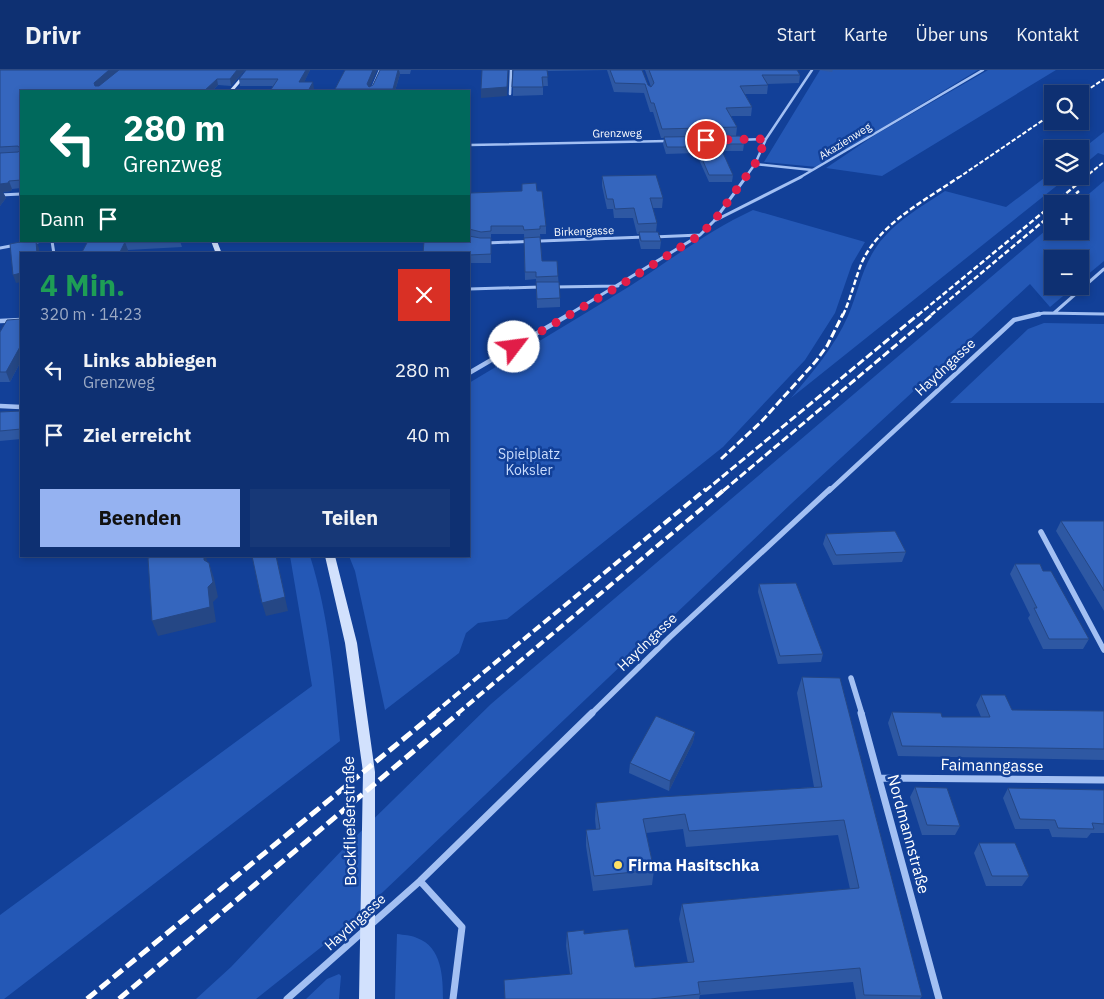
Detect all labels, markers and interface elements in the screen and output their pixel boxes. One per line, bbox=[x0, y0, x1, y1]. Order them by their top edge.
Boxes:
text: Drivr bbox=[25, 19, 81, 51]
text: Start bbox=[777, 23, 816, 46]
text: Karte bbox=[844, 23, 888, 46]
text: Über uns bbox=[916, 23, 988, 46]
text: Kontakt bbox=[1016, 23, 1079, 46]
map controls bbox=[1044, 85, 1089, 295]
button: search bbox=[1044, 85, 1089, 130]
text: 280 m bbox=[123, 105, 226, 151]
icon: left bbox=[40, 110, 105, 175]
pin bbox=[685, 119, 727, 161]
street label: Akazienweg bbox=[816, 119, 874, 163]
street label: Grenzweg bbox=[592, 126, 642, 140]
icon: arrive bbox=[692, 126, 720, 154]
button: layers bbox=[1044, 140, 1089, 185]
text: Grenzweg bbox=[123, 149, 222, 178]
button: + bbox=[1044, 195, 1089, 240]
icon: arrive bbox=[94, 205, 122, 233]
text: Dann bbox=[40, 207, 84, 231]
street label: Birkengasse bbox=[554, 223, 614, 239]
button: − bbox=[1044, 250, 1089, 295]
text: 4 Min. bbox=[40, 265, 125, 304]
button: close bbox=[398, 269, 450, 321]
text: 320 m · 14:23 bbox=[40, 304, 142, 324]
position arrow bbox=[487, 320, 539, 372]
street label: Haydngasse bbox=[911, 334, 979, 400]
text: Links abbiegen bbox=[83, 348, 217, 372]
icon: left bbox=[40, 356, 68, 384]
text: 280 m bbox=[395, 358, 450, 382]
text: Grenzweg bbox=[83, 372, 155, 392]
icon: arrive bbox=[40, 421, 68, 449]
text: Ziel erreicht bbox=[83, 423, 191, 447]
text: 40 m bbox=[406, 423, 450, 447]
park label: Spielplatz Koksler bbox=[498, 445, 561, 479]
button: Beenden bbox=[40, 489, 240, 547]
button: Teilen bbox=[250, 489, 450, 547]
street label: Haydngasse bbox=[613, 609, 681, 675]
street label: Faimanngasse bbox=[940, 754, 1044, 776]
street label: Bockfließerstraße bbox=[338, 756, 360, 886]
street label: Nordmannstraße bbox=[883, 772, 935, 896]
place label: Firma Hasitschka bbox=[628, 855, 759, 875]
marker: Firma Hasitschka bbox=[612, 859, 624, 871]
street label: Haydngasse bbox=[321, 890, 390, 954]

